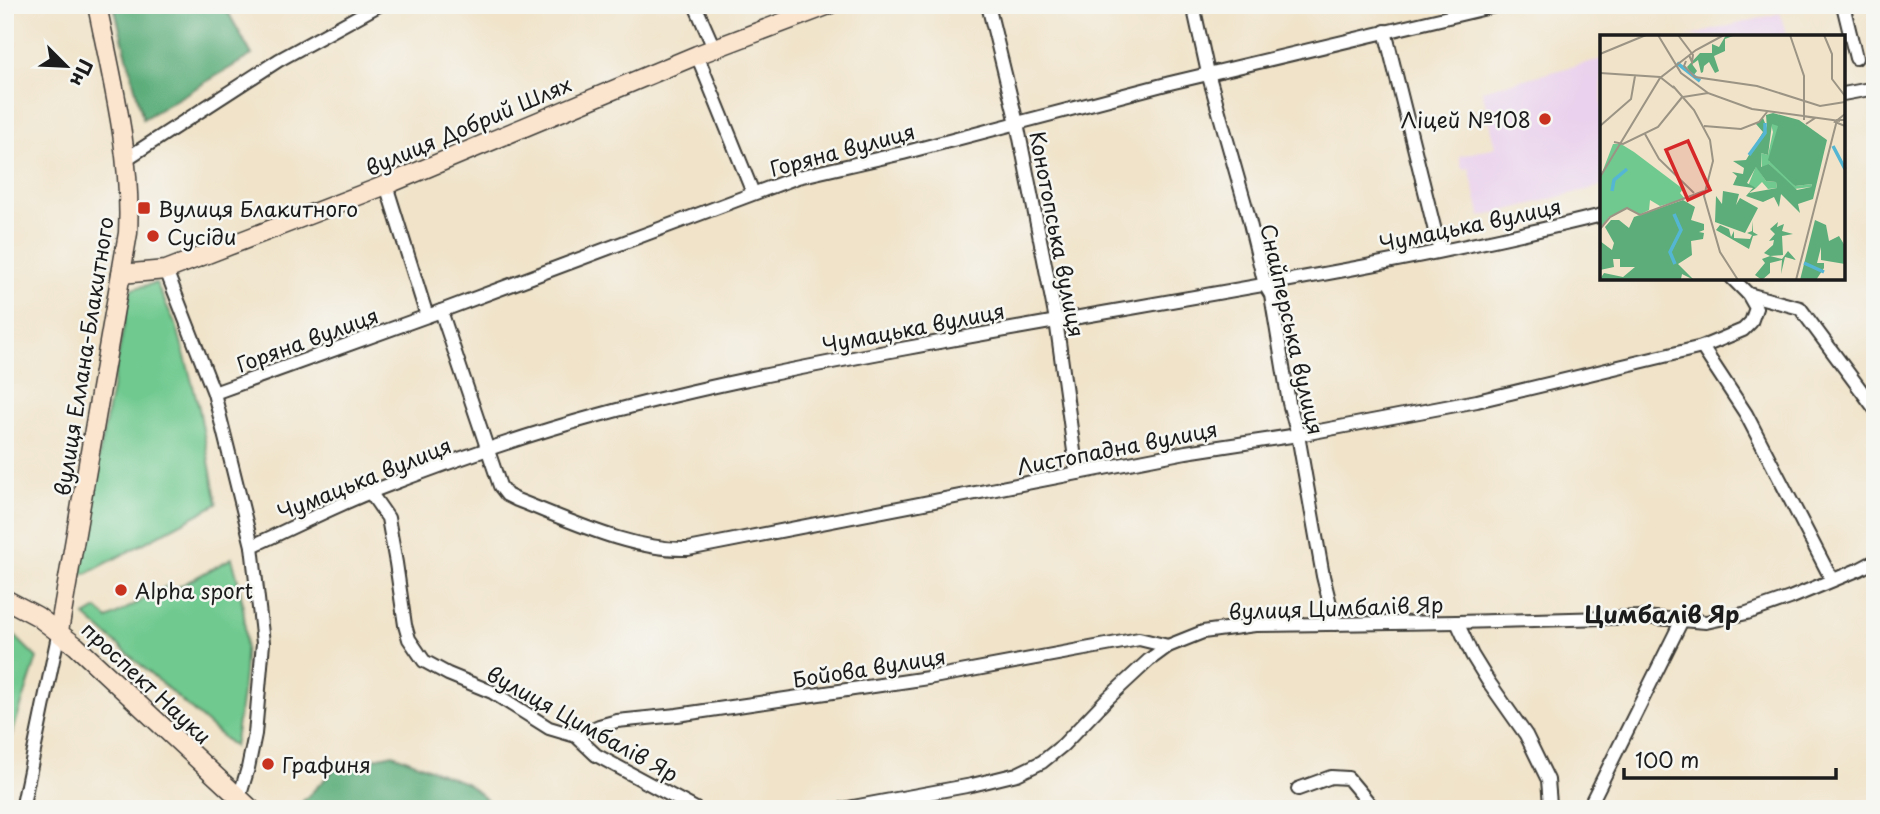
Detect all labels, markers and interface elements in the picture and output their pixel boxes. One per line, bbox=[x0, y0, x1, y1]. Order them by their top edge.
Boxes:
north arrow bbox=[32, 32, 102, 102]
inset map bbox=[1600, 35, 1845, 280]
text: Пн bbox=[64, 55, 101, 92]
street label: вулиця Добрий Шлях bbox=[360, 67, 576, 183]
place label: Ліцей №108 bbox=[1401, 103, 1531, 135]
marker: Ліцей №108 bbox=[1537, 111, 1553, 127]
street label: Горяна вулиця bbox=[766, 114, 918, 184]
street label: Конотопська вулиця bbox=[1022, 128, 1094, 340]
street label: Чумацька вулиця bbox=[1376, 189, 1564, 259]
place label: Вулиця Блакитного bbox=[158, 192, 358, 224]
marker: Вулиця Блакитного bbox=[136, 200, 152, 216]
street label: вулиця Еллана-Блакитного bbox=[45, 214, 121, 498]
place label: Сусіди bbox=[167, 220, 236, 252]
street label: Снайперська вулиця bbox=[1253, 220, 1333, 438]
marker: Сусіди bbox=[145, 228, 161, 244]
street label: Чумацька вулиця bbox=[819, 294, 1007, 360]
street label: Горяна вулиця bbox=[231, 298, 383, 380]
street label: Листопадна вулиця bbox=[1014, 412, 1220, 482]
street label: Чумацька вулиця bbox=[272, 428, 456, 528]
place label: Alpha sport bbox=[135, 574, 253, 606]
marker: Alpha sport bbox=[113, 582, 129, 598]
street label: вулиця Цимбалів Яр bbox=[1228, 587, 1444, 627]
district label: Цимбалів Яр bbox=[1584, 596, 1740, 631]
street label: проспект Науки bbox=[75, 613, 219, 751]
street label: Бойова вулиця bbox=[790, 639, 948, 695]
street label: вулиця Цимбалів Яр bbox=[481, 657, 685, 789]
scale bar bbox=[1624, 737, 1836, 781]
text: 100 m bbox=[1635, 743, 1699, 775]
place label: Графиня bbox=[282, 748, 371, 780]
marker: Графиня bbox=[260, 756, 276, 772]

